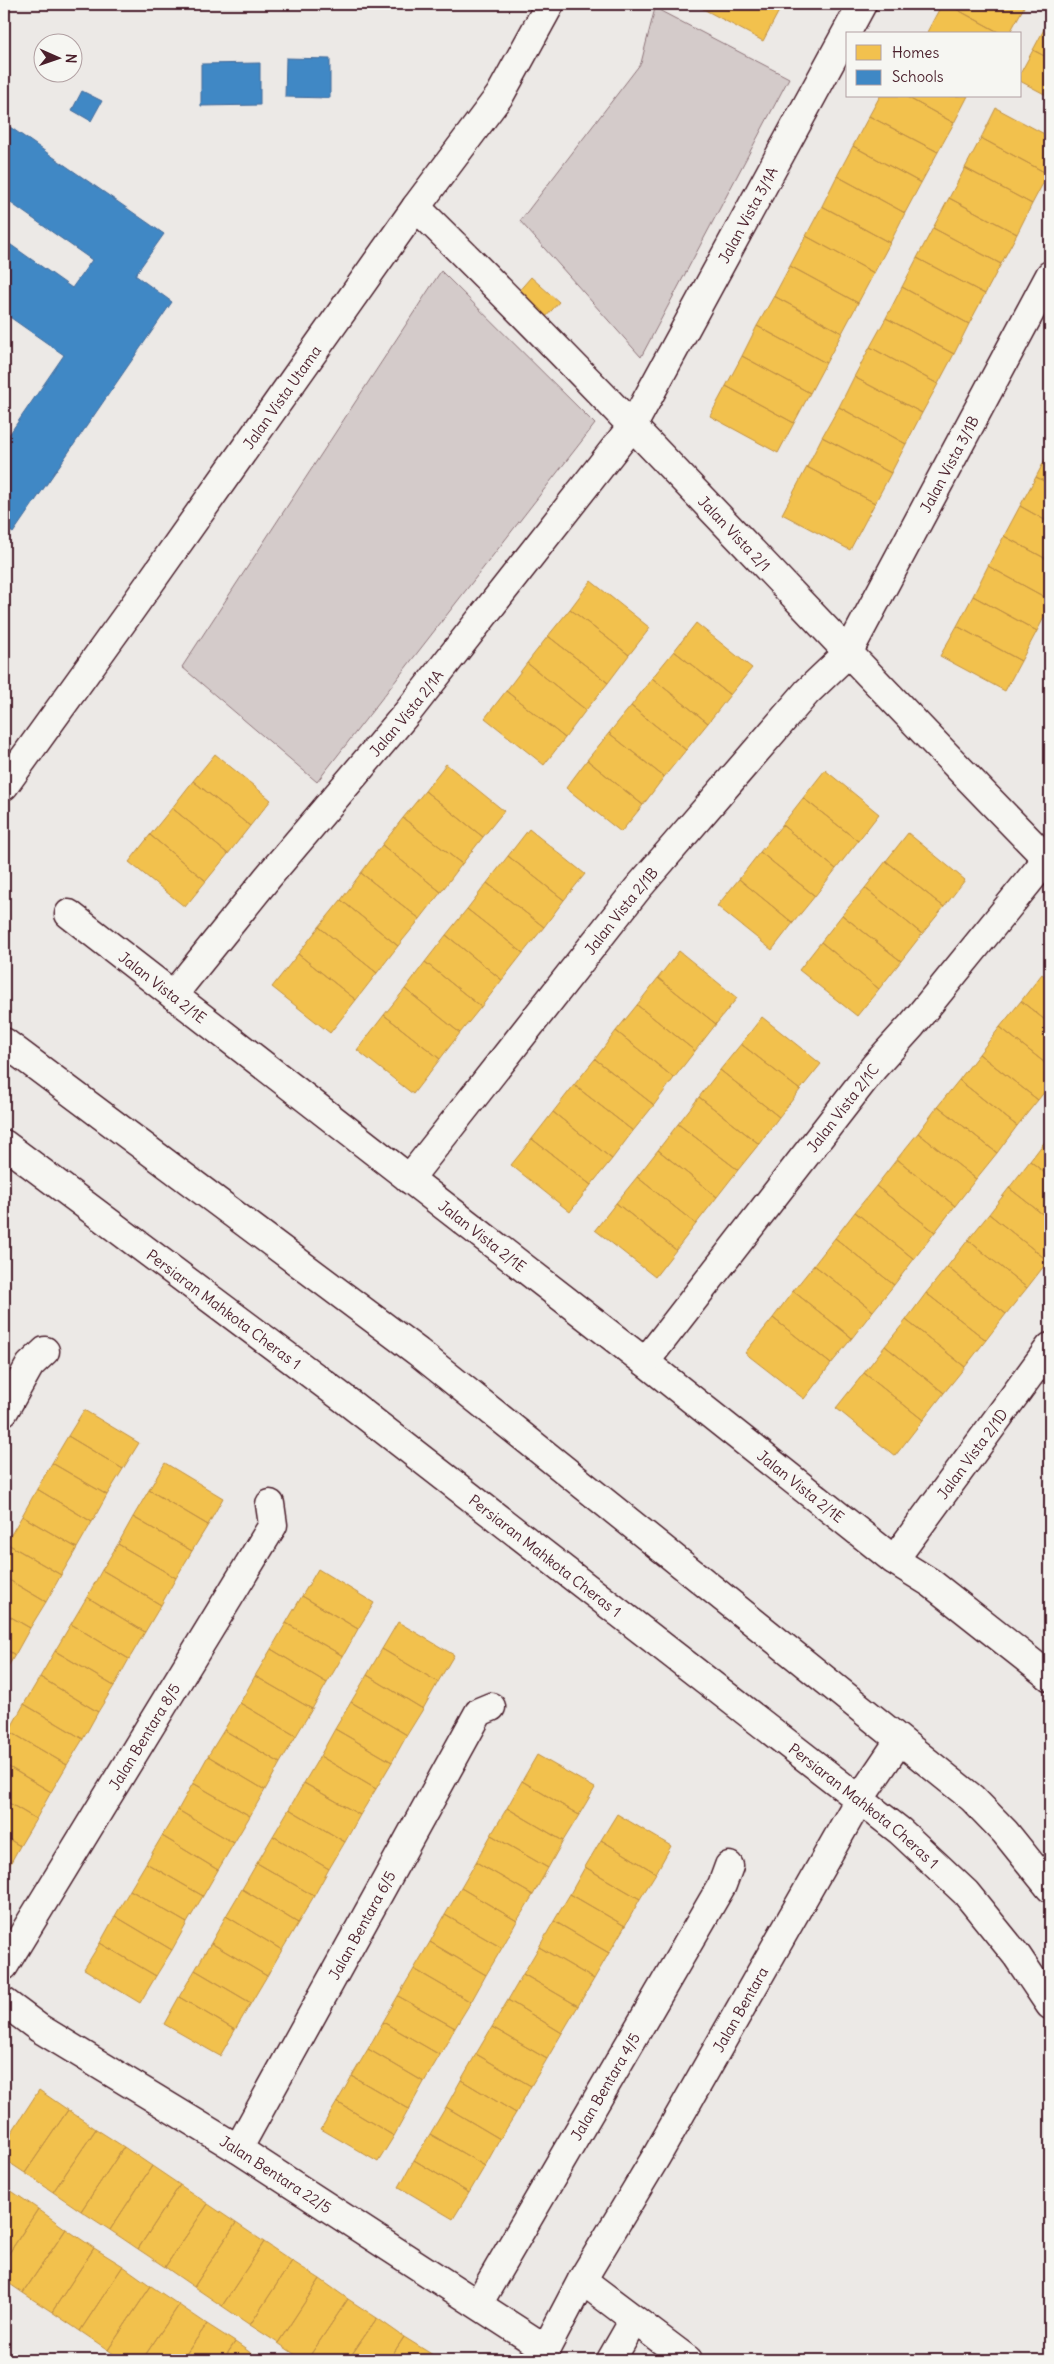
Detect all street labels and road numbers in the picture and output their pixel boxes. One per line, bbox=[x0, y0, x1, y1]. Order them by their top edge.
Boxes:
street label: Jalan Vista 3/1A bbox=[714, 163, 781, 266]
street label: Jalan Vista Utama bbox=[238, 341, 325, 453]
street label: Jalan Vista 3/1B bbox=[915, 412, 983, 516]
street label: Jalan Vista 2/1 bbox=[694, 492, 775, 575]
street label: Jalan Vista 2/1A bbox=[365, 665, 447, 760]
street label: Jalan Vista 2/1B bbox=[580, 863, 662, 958]
street label: Jalan Vista 2/1E bbox=[115, 947, 211, 1027]
street label: Jalan Vista 2/1C bbox=[802, 1060, 883, 1156]
street label: Jalan Vista 2/1E bbox=[435, 1196, 530, 1276]
street label: Persiaran Mahkota Cheras 1 bbox=[143, 1245, 305, 1373]
street label: Jalan Vista 2/1D bbox=[933, 1405, 1011, 1502]
street label: Jalan Vista 2/1E bbox=[754, 1446, 848, 1526]
street label: Persiaran Mahkota Cheras 1 bbox=[465, 1490, 626, 1621]
street label: Jalan Bentara 8/5 bbox=[104, 1680, 184, 1793]
street label: Persiaran Mahkota Cheras 1 bbox=[785, 1739, 943, 1872]
street label: Jalan Bentara 6/5 bbox=[324, 1867, 399, 1983]
street label: Jalan Bentara bbox=[708, 1963, 772, 2055]
street label: Jalan Bentara 4/5 bbox=[566, 2029, 644, 2143]
street label: Jalan Bentara 22/5 bbox=[217, 2131, 336, 2217]

